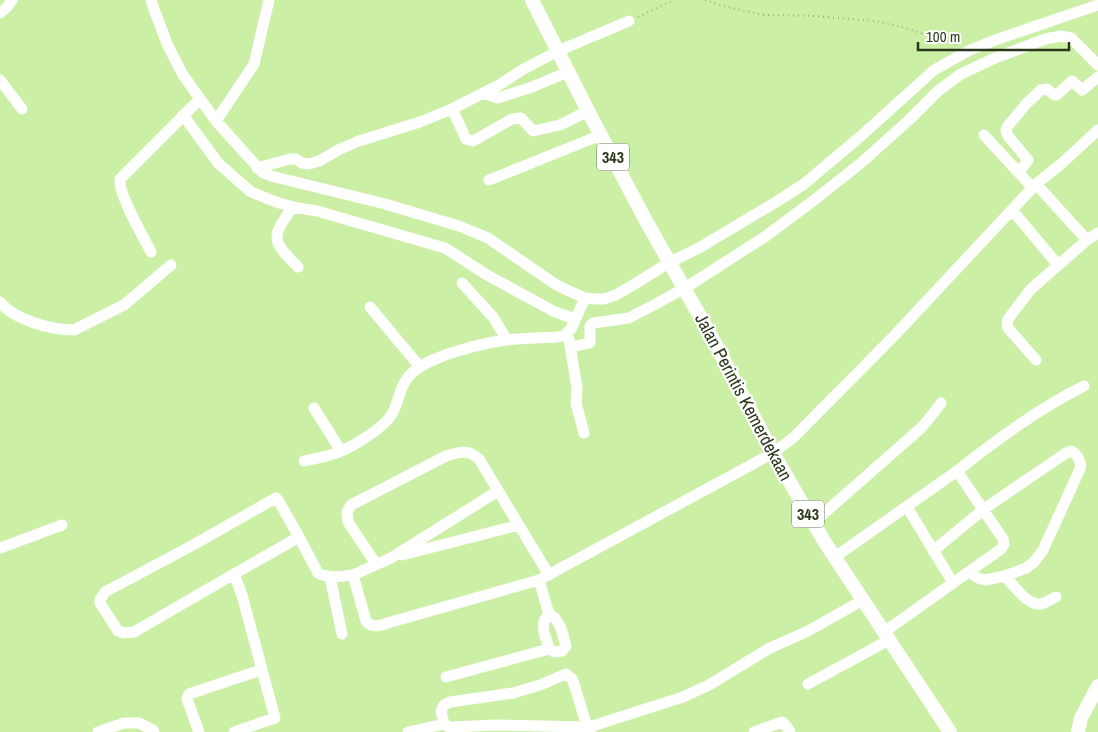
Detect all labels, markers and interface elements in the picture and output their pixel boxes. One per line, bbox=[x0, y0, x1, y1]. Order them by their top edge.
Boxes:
scale bar bbox=[918, 20, 1069, 52]
text: 100 m bbox=[926, 26, 960, 47]
road number: 343 bbox=[597, 144, 629, 170]
street label: Jalan Perintis Kemerdekaan bbox=[689, 309, 799, 485]
road number: 343 bbox=[792, 500, 824, 528]

